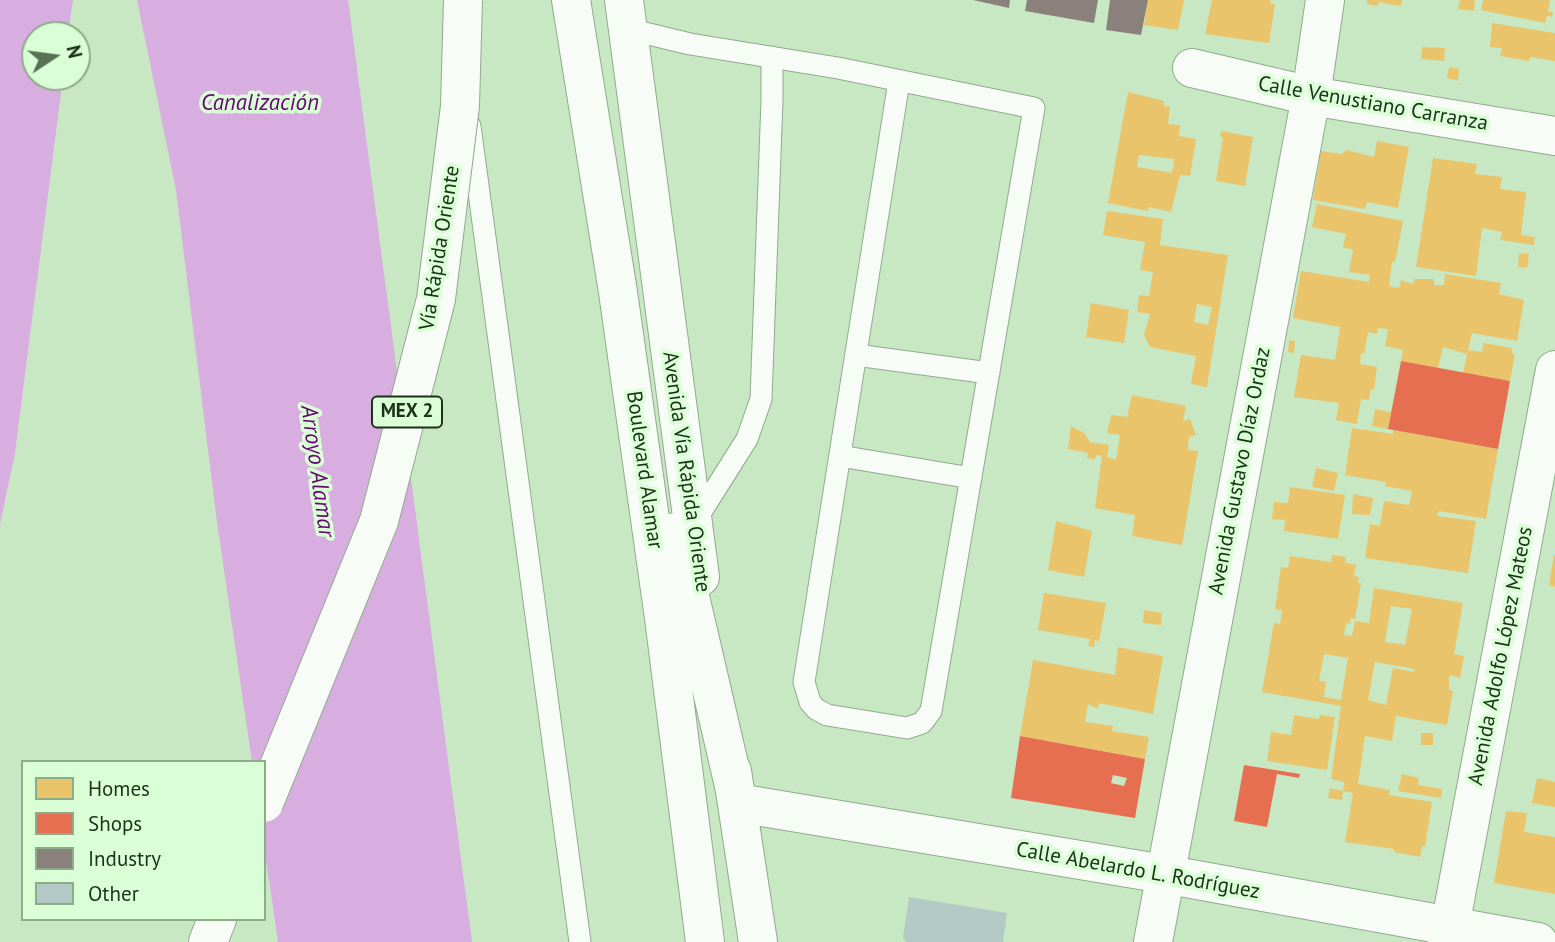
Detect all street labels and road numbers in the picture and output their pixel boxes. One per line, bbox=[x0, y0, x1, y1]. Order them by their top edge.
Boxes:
street label: Calle Venustiano Carranza bbox=[1256, 71, 1490, 137]
street label: Vía Rápida Oriente bbox=[415, 164, 465, 332]
street label: Avenida Gustavo Díaz Ordaz bbox=[1204, 345, 1276, 597]
street label: Avenida Vía Rápida Oriente bbox=[657, 350, 715, 594]
street label: Boulevard Alamar bbox=[620, 389, 668, 551]
road number: MEX 2 bbox=[372, 396, 442, 428]
street label: Avenida Adolfo López Mateos bbox=[1464, 525, 1538, 787]
street label: Calle Abelardo L. Rodríguez bbox=[1014, 837, 1262, 905]

